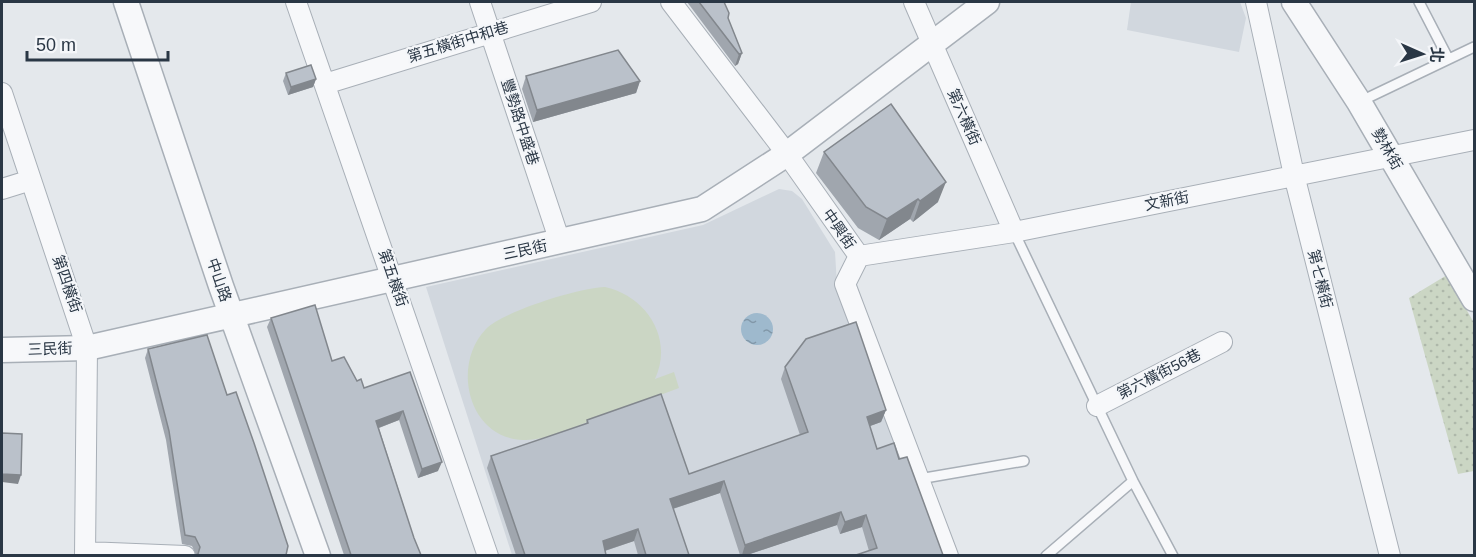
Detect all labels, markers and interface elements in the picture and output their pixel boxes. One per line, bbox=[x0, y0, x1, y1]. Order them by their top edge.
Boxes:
street label: 第五橫街中和巷 bbox=[405, 18, 511, 65]
scale bar bbox=[27, 24, 168, 62]
north arrow bbox=[1392, 24, 1452, 84]
text: 50 m bbox=[36, 35, 76, 55]
text: 北 bbox=[1428, 46, 1445, 63]
street label: 豐勢路中盛巷 bbox=[498, 76, 542, 167]
street label: 第六橫街 bbox=[944, 86, 984, 148]
street label: 勢林街 bbox=[1369, 125, 1406, 172]
street label: 文新街 bbox=[1143, 188, 1191, 213]
street label: 中興街 bbox=[820, 205, 859, 252]
street label: 三民街 bbox=[501, 237, 549, 263]
street label: 第五橫街 bbox=[376, 247, 411, 309]
street label: 第七橫街 bbox=[1305, 248, 1336, 310]
street label: 第四橫街 bbox=[50, 253, 85, 315]
street label: 中山路 bbox=[204, 256, 235, 304]
street label: 三民街 bbox=[27, 339, 73, 358]
street label: 第六橫街56巷 bbox=[1114, 345, 1203, 402]

